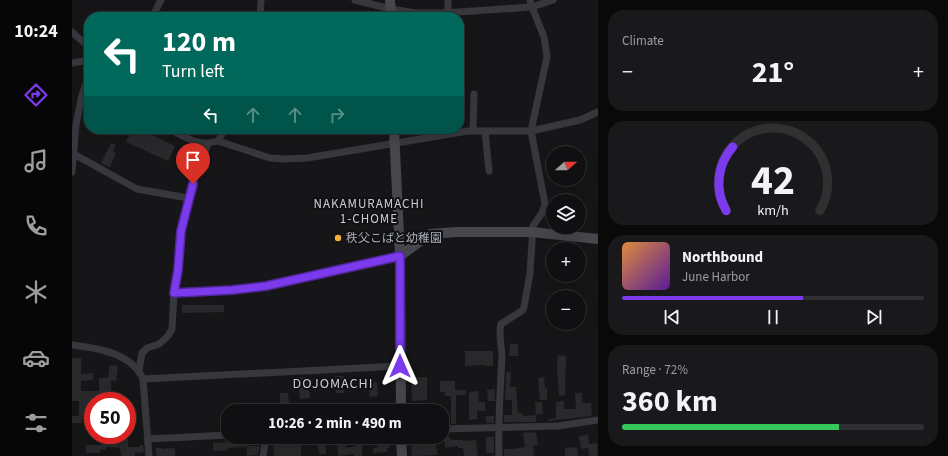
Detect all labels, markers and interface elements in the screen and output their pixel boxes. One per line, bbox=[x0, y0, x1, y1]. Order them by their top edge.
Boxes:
text: 10:24 bbox=[14, 19, 58, 44]
text: 120 m bbox=[162, 22, 236, 62]
icon: left bbox=[96, 28, 148, 80]
text: Climate bbox=[622, 32, 664, 50]
text: 21° bbox=[752, 51, 794, 94]
text: − bbox=[622, 56, 633, 88]
text: + bbox=[913, 56, 924, 88]
text: Turn left bbox=[162, 59, 224, 84]
icon: directions bbox=[22, 81, 50, 109]
icon: left bbox=[200, 104, 222, 126]
icon: ahead bbox=[242, 104, 264, 126]
icon: ahead bbox=[284, 104, 306, 126]
icon: right bbox=[326, 104, 348, 126]
pin bbox=[176, 143, 210, 184]
north arrow bbox=[546, 146, 586, 186]
map controls bbox=[546, 146, 586, 330]
icon: music bbox=[22, 147, 50, 175]
icon: arrive bbox=[182, 149, 204, 171]
text: 42 bbox=[751, 150, 795, 210]
button: layers bbox=[546, 194, 586, 234]
district label: NAKAMURAMACHI 1-CHOME bbox=[314, 195, 424, 228]
text: km/h bbox=[757, 199, 789, 220]
icon: phone bbox=[22, 212, 50, 240]
place label: 秩父こばと幼稚園 bbox=[346, 230, 442, 247]
marker: 秩父こばと幼稚園 bbox=[333, 233, 343, 243]
button: + bbox=[546, 242, 586, 282]
text: Northbound bbox=[682, 247, 763, 268]
text: June Harbor bbox=[682, 268, 750, 286]
icon: climate bbox=[22, 278, 50, 306]
button: − bbox=[546, 290, 586, 330]
icon: previous bbox=[661, 306, 683, 328]
icon: pause bbox=[762, 306, 784, 328]
icon: next bbox=[863, 306, 885, 328]
icon: car bbox=[22, 344, 50, 372]
position arrow bbox=[379, 345, 421, 387]
text: Range · 72% bbox=[622, 361, 688, 379]
district label: DOJOMACHI bbox=[293, 374, 373, 394]
text: 360 km bbox=[622, 380, 718, 423]
speed limit sign: 50 bbox=[84, 392, 136, 444]
icon: filters bbox=[22, 409, 50, 437]
text: 10:26 · 2 min · 490 m bbox=[268, 413, 402, 434]

